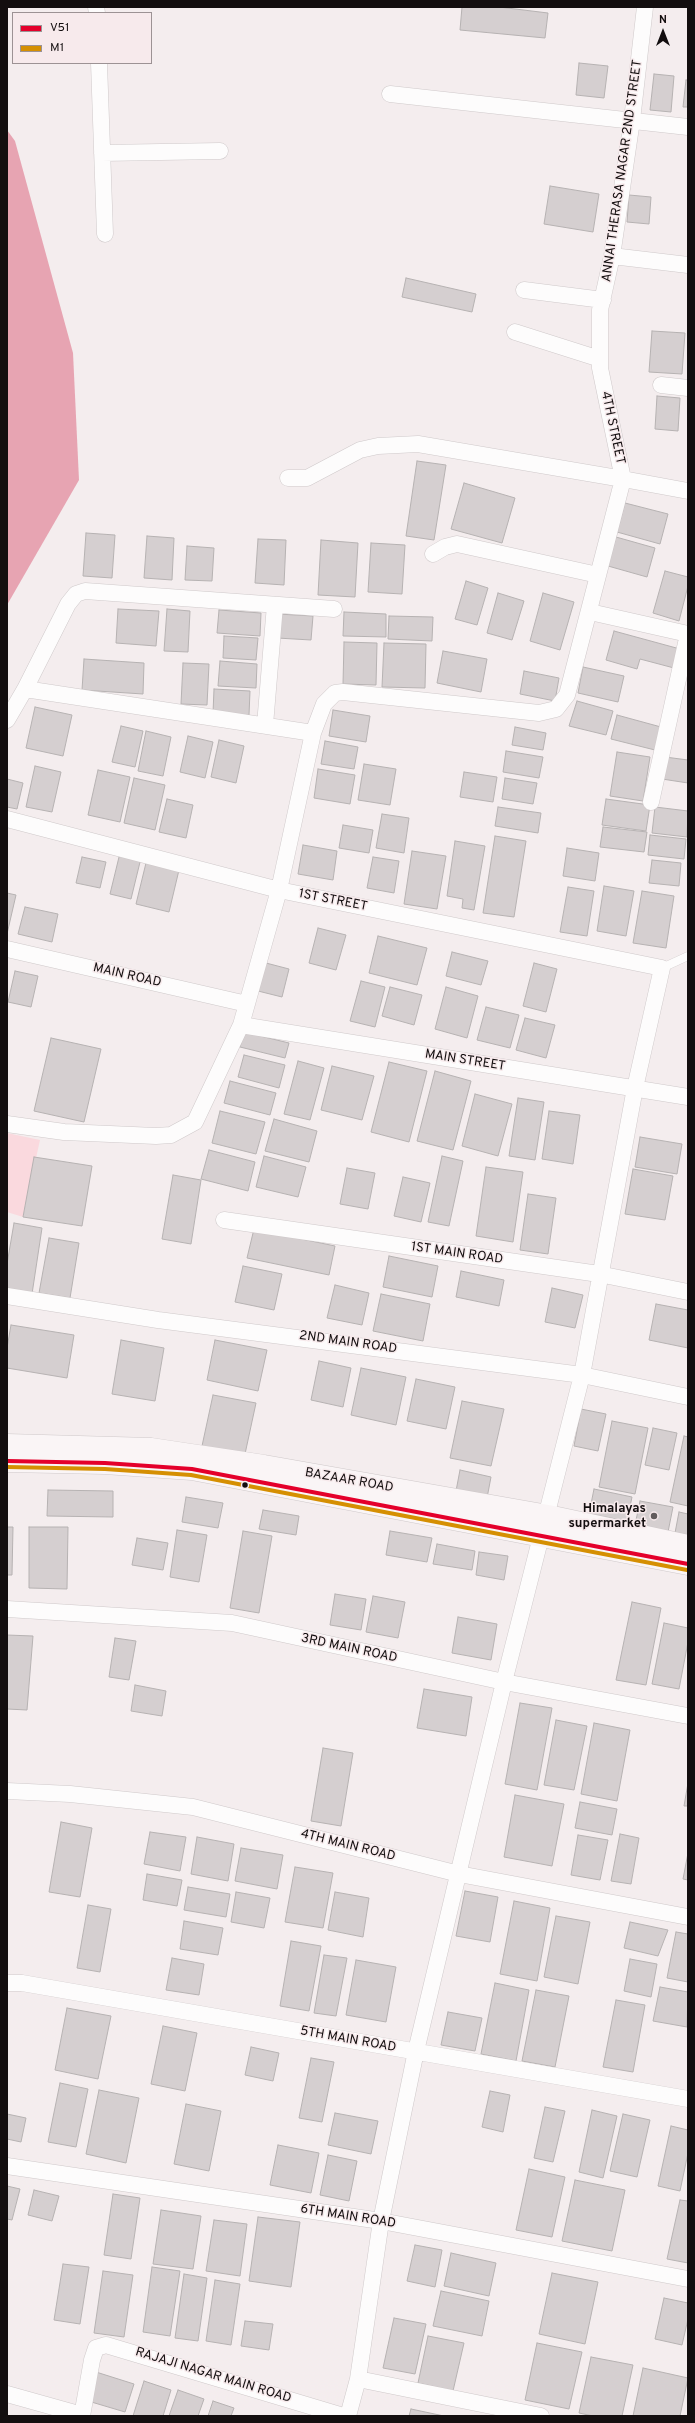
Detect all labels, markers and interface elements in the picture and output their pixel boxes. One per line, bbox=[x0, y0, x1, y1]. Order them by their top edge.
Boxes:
legend bbox=[12, 12, 152, 64]
north arrow bbox=[643, 12, 683, 52]
text: N bbox=[659, 13, 667, 27]
text: V51 bbox=[50, 20, 70, 36]
text: M1 bbox=[50, 40, 64, 56]
street label: ANNAI THERASA NAGAR 2ND STREET bbox=[600, 59, 646, 283]
street label: 4TH STREET bbox=[597, 390, 627, 466]
street label: 1ST STREET bbox=[297, 887, 369, 915]
street label: MAIN ROAD bbox=[91, 961, 163, 991]
street label: MAIN STREET bbox=[424, 1047, 506, 1075]
street label: 1ST MAIN ROAD bbox=[410, 1240, 504, 1268]
street label: 2ND MAIN ROAD bbox=[298, 1328, 398, 1358]
street label: BAZAAR ROAD bbox=[304, 1466, 394, 1496]
unlabelled marker bbox=[240, 1480, 250, 1490]
place label: Himalayas supermarket bbox=[569, 1501, 646, 1532]
marker: Himalayas supermarket bbox=[649, 1511, 659, 1521]
street label: 3RD MAIN ROAD bbox=[299, 1631, 399, 1667]
street label: 4TH MAIN ROAD bbox=[299, 1827, 397, 1865]
street label: 5TH MAIN ROAD bbox=[299, 2024, 397, 2056]
street label: 6TH MAIN ROAD bbox=[299, 2202, 397, 2232]
street label: RAJAJI NAGAR MAIN ROAD bbox=[133, 2345, 293, 2407]

